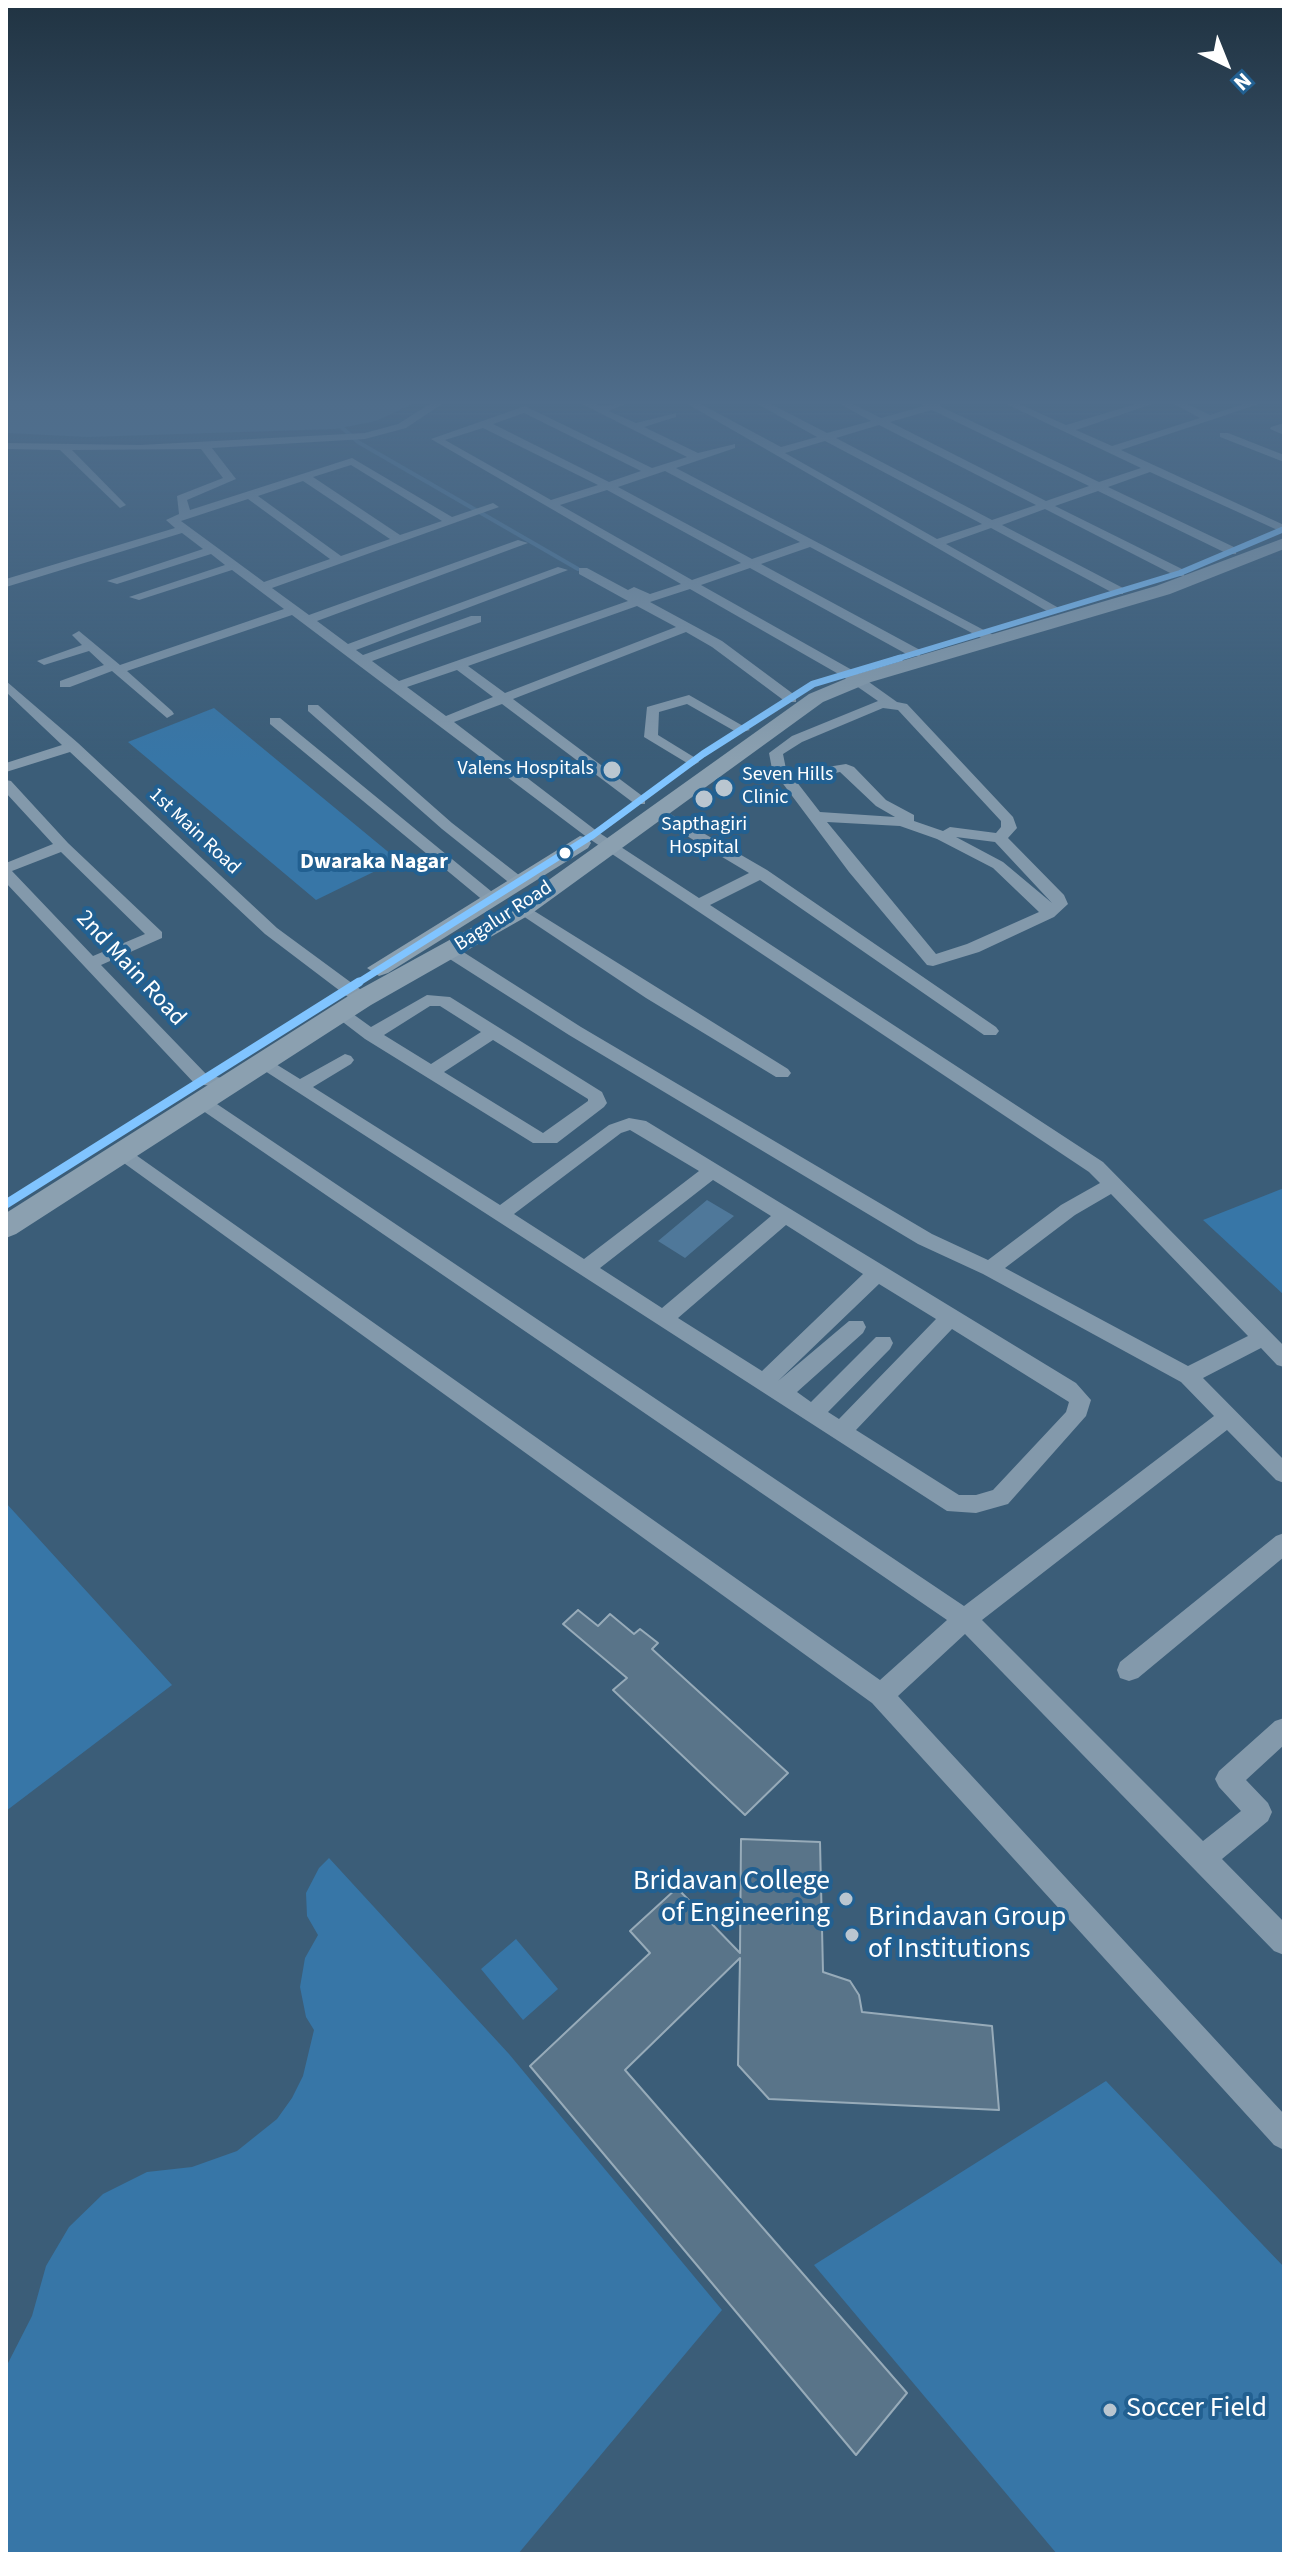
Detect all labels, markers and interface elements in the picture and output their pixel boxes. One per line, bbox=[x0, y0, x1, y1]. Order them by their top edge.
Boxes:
north arrow bbox=[1186, 24, 1266, 104]
text: N bbox=[1226, 65, 1259, 98]
place label: Valens Hospitals bbox=[458, 758, 594, 782]
marker: Valens Hospitals bbox=[601, 759, 623, 781]
place label: Seven Hills Clinic bbox=[742, 764, 833, 811]
marker: Seven Hills Clinic bbox=[713, 777, 735, 799]
street label: 1st Main Road bbox=[143, 784, 245, 880]
marker: Sapthagiri Hospital bbox=[693, 788, 715, 810]
place label: Sapthagiri Hospital bbox=[661, 814, 747, 861]
unlabelled marker bbox=[557, 845, 573, 861]
district label: Dwaraka Nagar bbox=[300, 850, 448, 876]
street label: Bagalur Road bbox=[451, 877, 557, 957]
street label: 2nd Main Road bbox=[69, 905, 191, 1033]
place label: Bridavan College of Engineering bbox=[633, 1866, 830, 1932]
marker: Bridavan College of Engineering bbox=[837, 1890, 855, 1908]
place label: Brindavan Group of Institutions bbox=[868, 1902, 1066, 1968]
marker: Brindavan Group of Institutions bbox=[843, 1926, 861, 1944]
place label: Soccer Field bbox=[1126, 2393, 1267, 2427]
marker: Soccer Field bbox=[1101, 2401, 1119, 2419]

